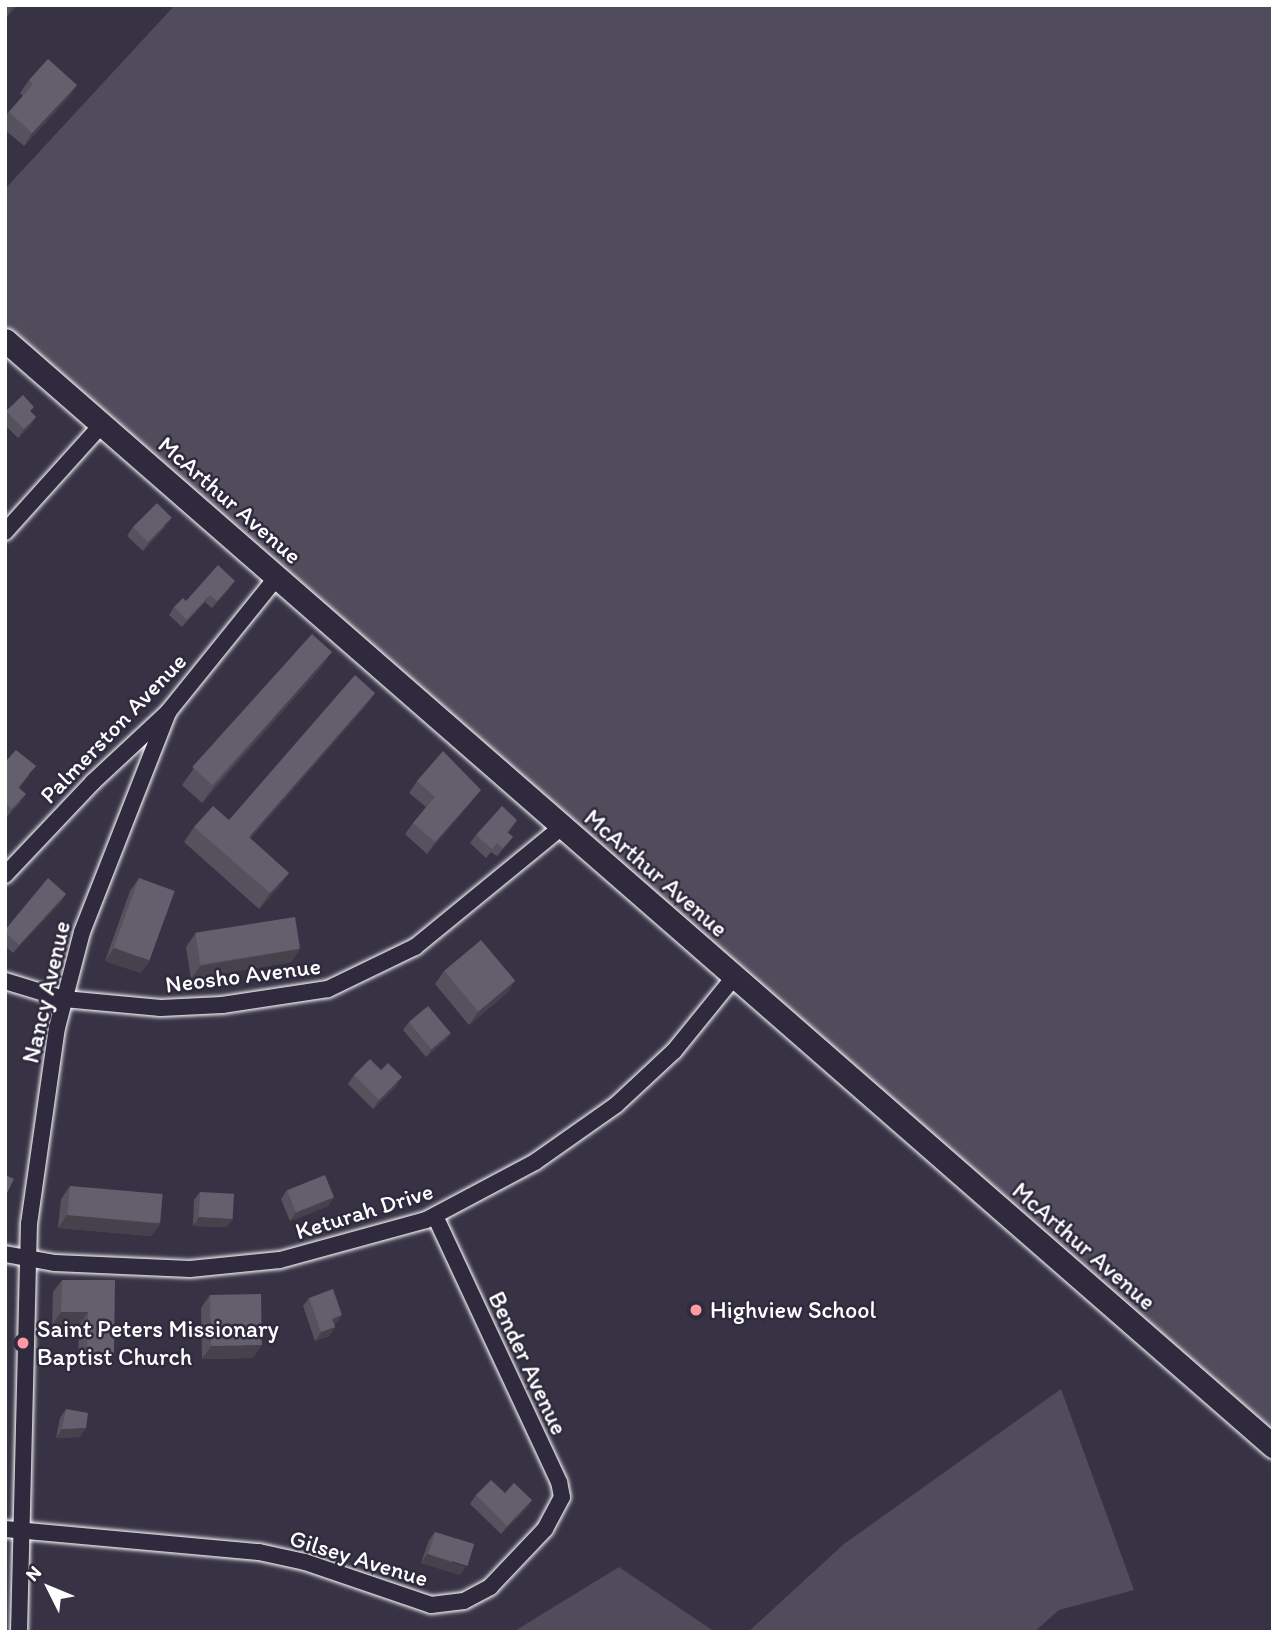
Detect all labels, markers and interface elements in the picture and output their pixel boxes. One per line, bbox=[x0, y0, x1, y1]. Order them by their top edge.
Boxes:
street label: McArthur Avenue bbox=[153, 430, 307, 570]
street label: Palmerston Avenue bbox=[34, 647, 192, 809]
street label: McArthur Avenue bbox=[579, 803, 733, 943]
street label: Nancy Avenue bbox=[16, 918, 76, 1066]
street label: Neosho Avenue bbox=[164, 951, 322, 999]
street label: Keturah Drive bbox=[292, 1176, 436, 1246]
street label: McArthur Avenue bbox=[1007, 1176, 1161, 1316]
street label: Bender Avenue bbox=[482, 1287, 574, 1439]
place label: Highview School bbox=[710, 1296, 876, 1324]
marker: Highview School bbox=[688, 1302, 704, 1318]
place label: Saint Peters Missionary Baptist Church bbox=[37, 1315, 279, 1371]
marker: Saint Peters Missionary Baptist Church bbox=[15, 1335, 31, 1351]
street label: Gilsey Avenue bbox=[286, 1523, 432, 1593]
north arrow bbox=[14, 1553, 84, 1623]
text: N bbox=[20, 1561, 46, 1586]

